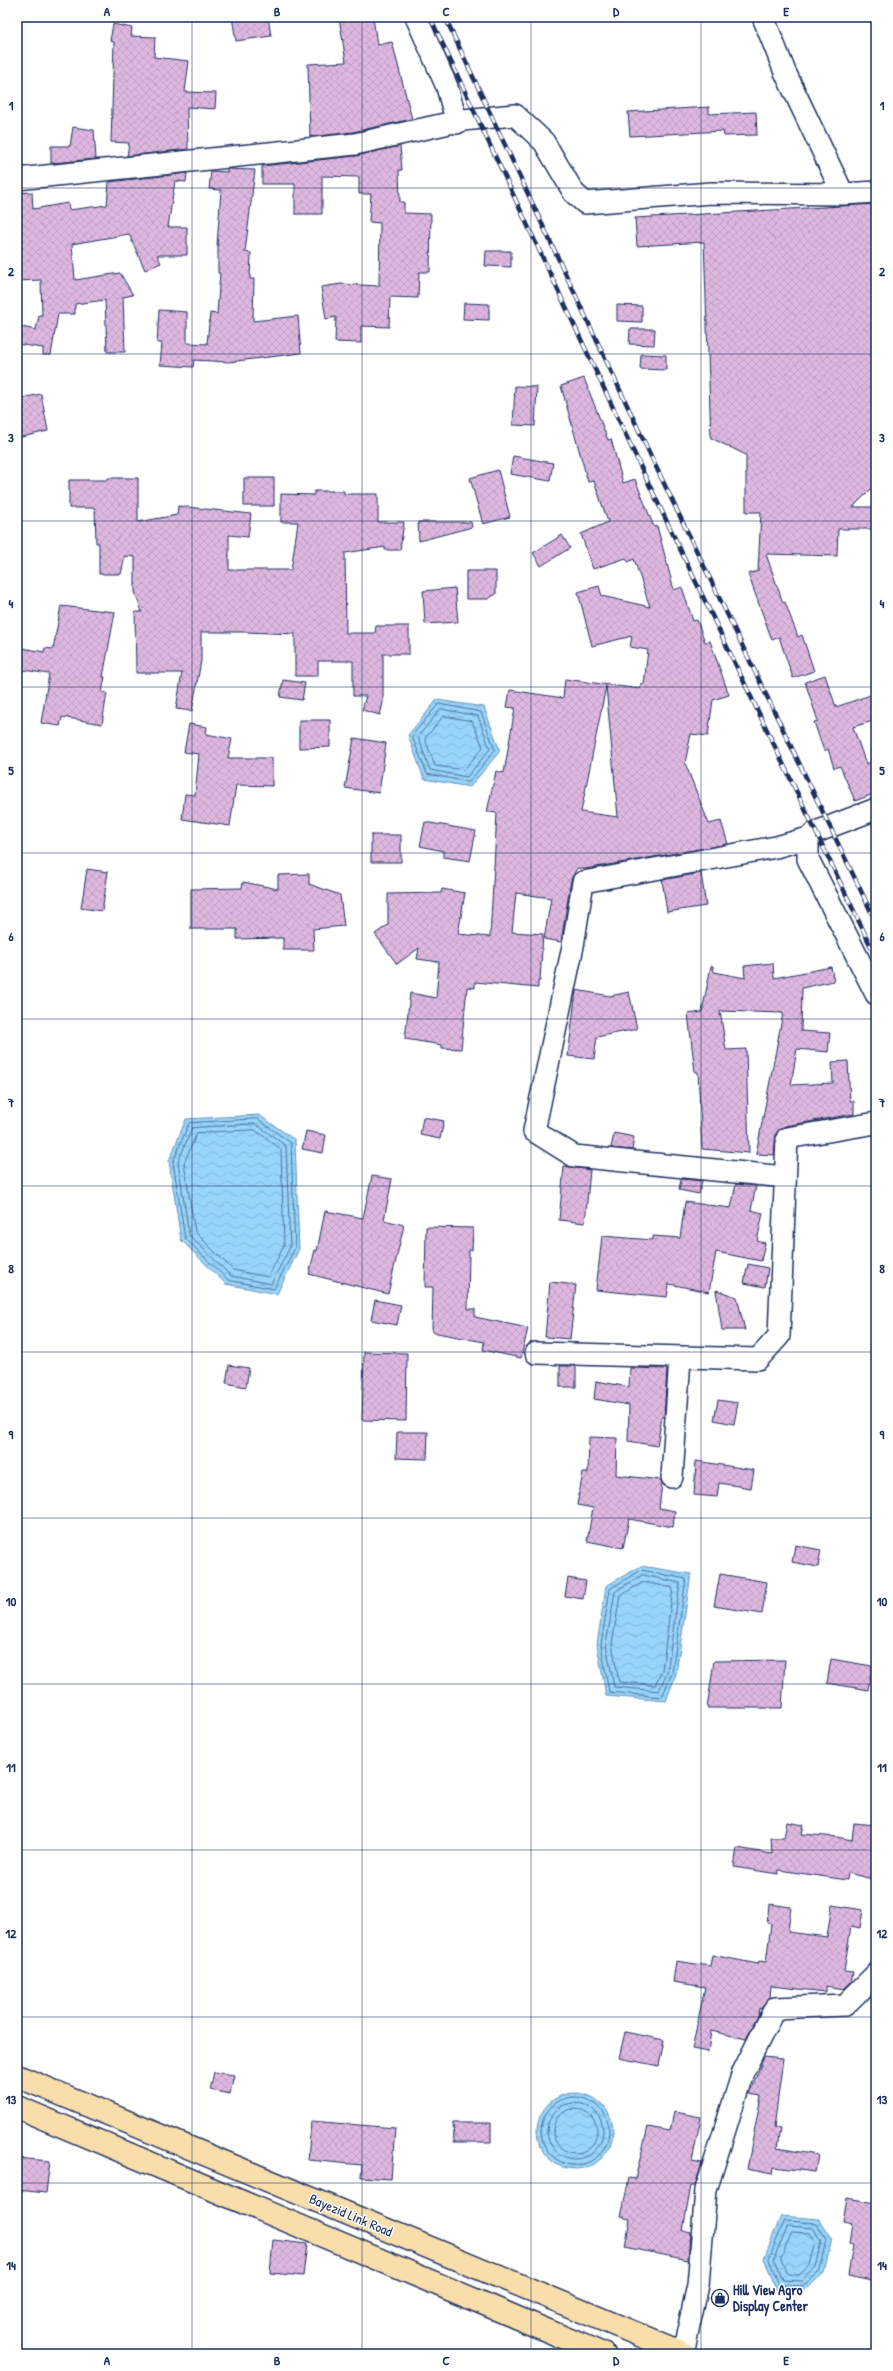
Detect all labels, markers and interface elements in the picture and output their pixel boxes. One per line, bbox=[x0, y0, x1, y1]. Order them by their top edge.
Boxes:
text: A bbox=[104, 2, 111, 20]
text: B bbox=[274, 2, 281, 20]
text: C bbox=[442, 2, 450, 20]
text: D bbox=[613, 2, 620, 20]
text: E bbox=[783, 2, 789, 20]
text: 1 bbox=[9, 96, 14, 114]
text: 1 bbox=[880, 96, 885, 114]
text: 2 bbox=[8, 262, 15, 280]
text: 2 bbox=[879, 262, 886, 280]
text: 3 bbox=[8, 428, 14, 446]
text: 3 bbox=[879, 428, 885, 446]
text: 4 bbox=[9, 594, 14, 612]
text: 4 bbox=[880, 594, 885, 612]
text: 5 bbox=[8, 761, 14, 779]
text: 5 bbox=[879, 761, 885, 779]
text: 6 bbox=[8, 927, 14, 945]
text: 6 bbox=[879, 927, 885, 945]
text: 7 bbox=[7, 1093, 15, 1111]
text: 7 bbox=[878, 1093, 886, 1111]
text: 8 bbox=[8, 1259, 14, 1277]
text: 8 bbox=[879, 1259, 885, 1277]
text: 9 bbox=[9, 1425, 14, 1443]
text: 9 bbox=[880, 1425, 885, 1443]
text: 10 bbox=[6, 1592, 16, 1610]
text: 10 bbox=[877, 1592, 887, 1610]
text: 11 bbox=[6, 1758, 16, 1776]
text: 11 bbox=[877, 1758, 887, 1776]
text: 12 bbox=[6, 1924, 17, 1942]
text: 12 bbox=[877, 1924, 888, 1942]
text: 13 bbox=[6, 2090, 16, 2108]
text: 13 bbox=[877, 2090, 887, 2108]
street label: Bayezid Link Road bbox=[306, 2188, 396, 2242]
text: 14 bbox=[6, 2256, 16, 2274]
text: 14 bbox=[877, 2256, 887, 2274]
place label: Hill View Agro Display Center bbox=[733, 2280, 808, 2317]
shop icon: Hill View Agro Display Center bbox=[710, 2288, 730, 2308]
text: A bbox=[104, 2351, 111, 2369]
text: B bbox=[274, 2351, 281, 2369]
text: C bbox=[442, 2351, 450, 2369]
text: D bbox=[613, 2351, 620, 2369]
text: E bbox=[783, 2351, 789, 2369]

